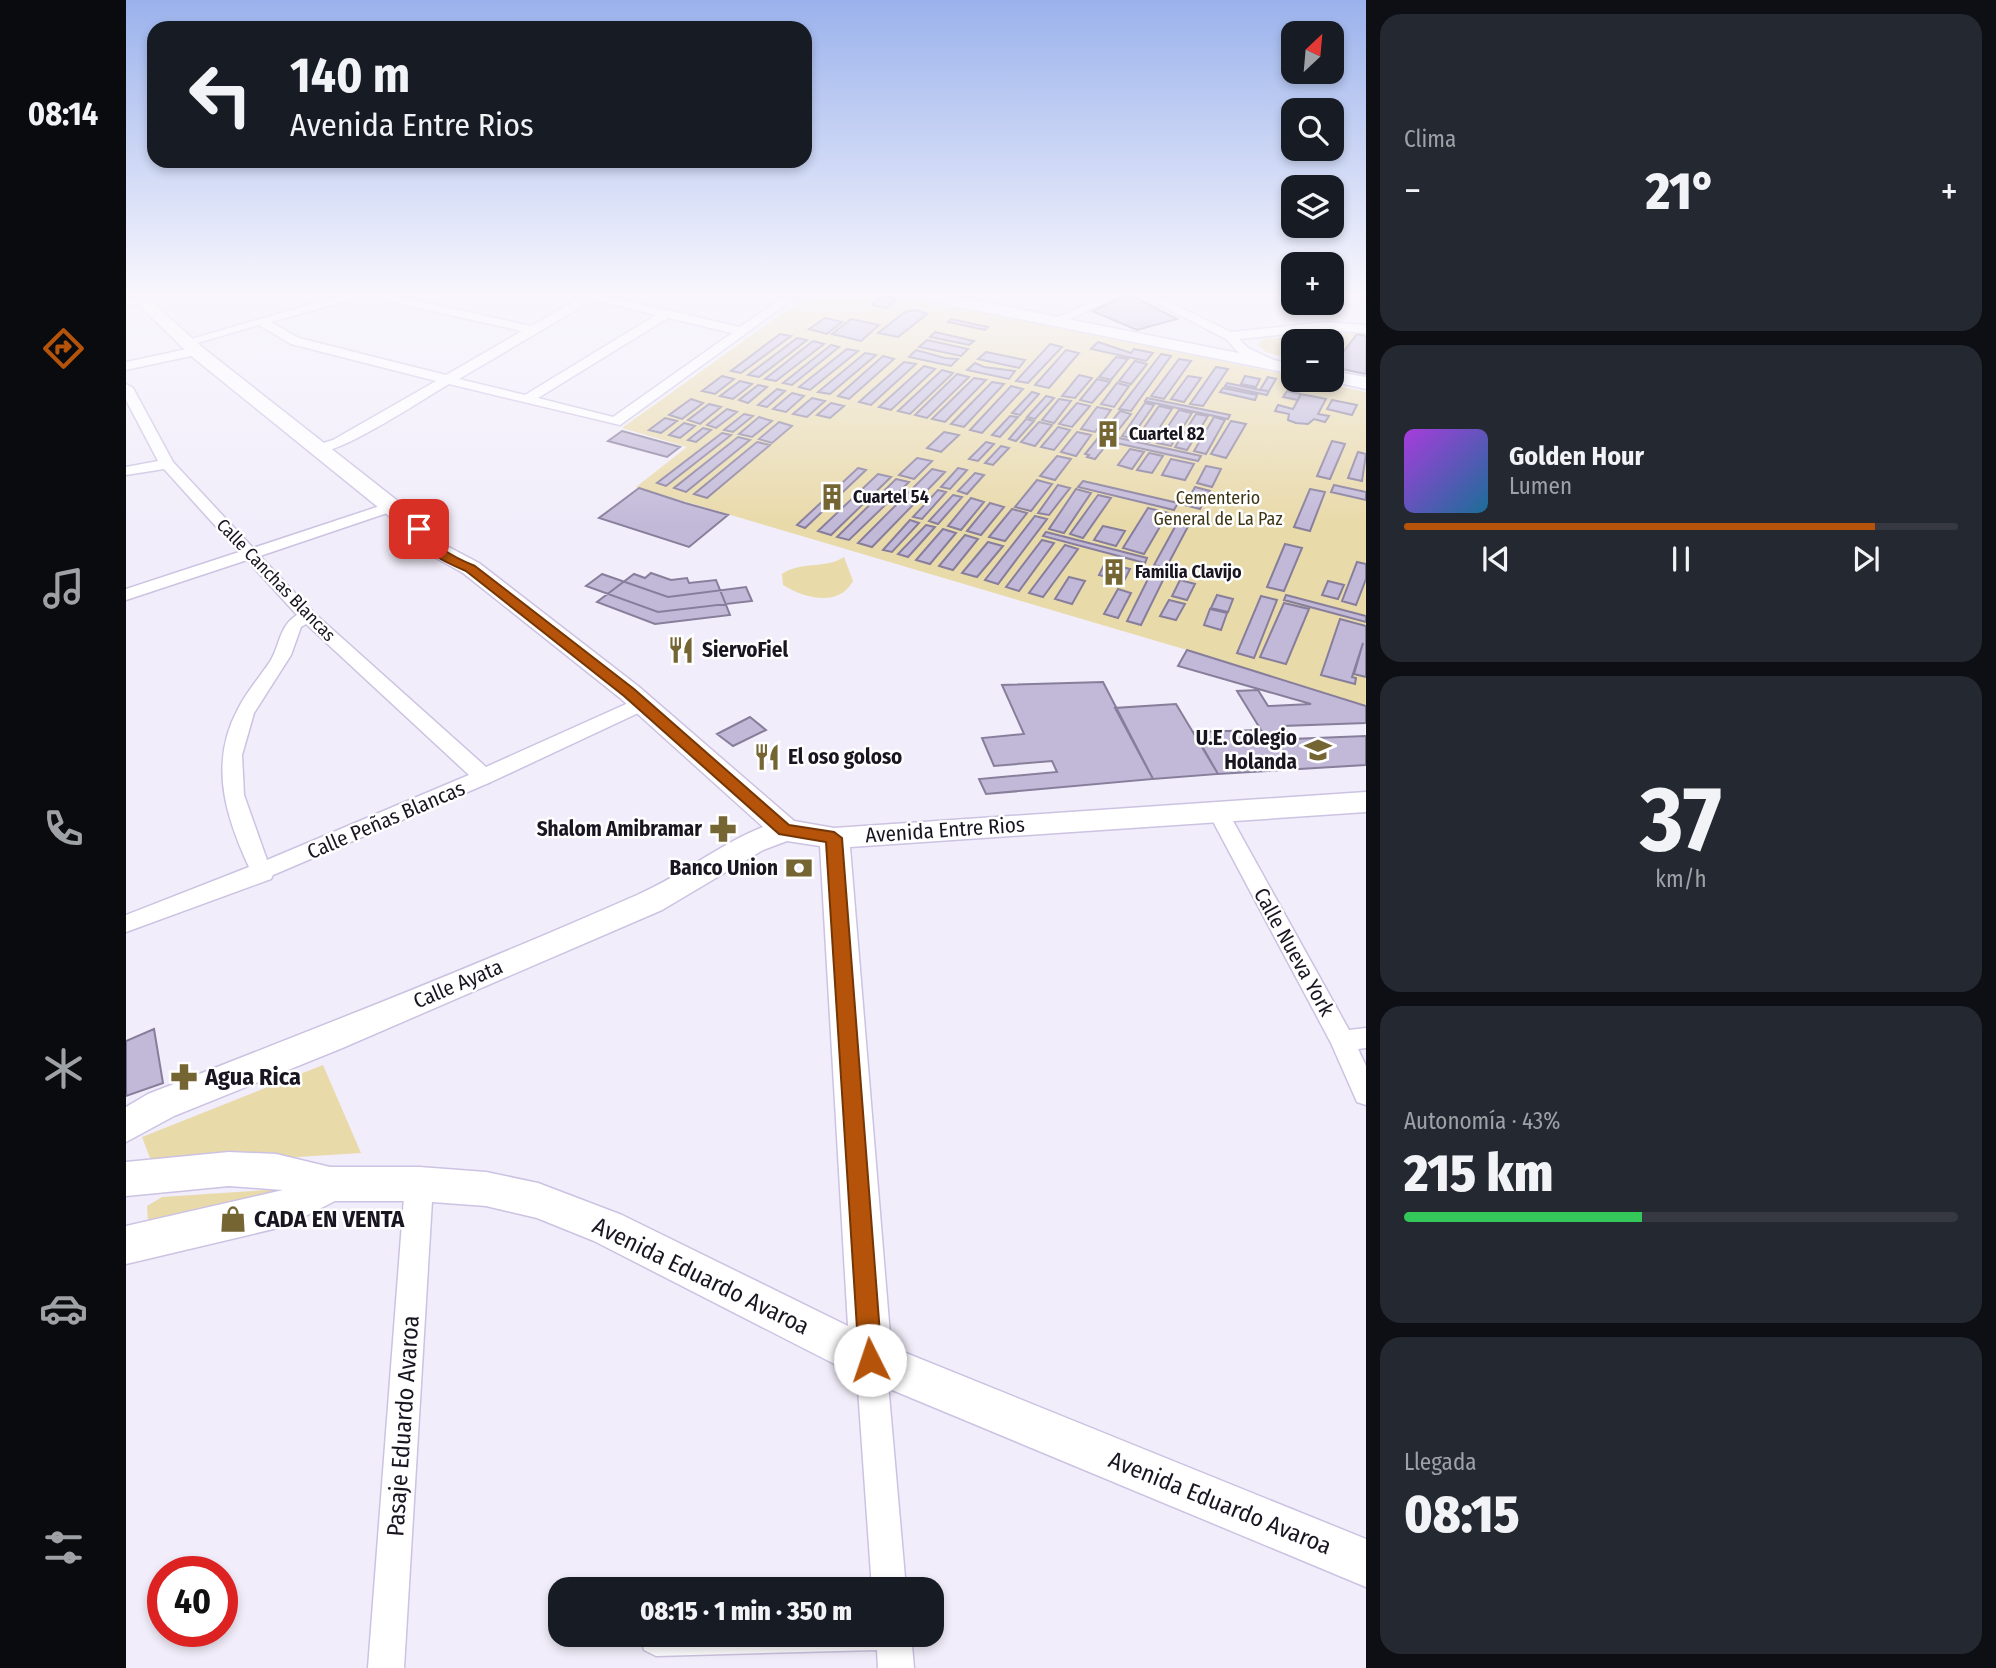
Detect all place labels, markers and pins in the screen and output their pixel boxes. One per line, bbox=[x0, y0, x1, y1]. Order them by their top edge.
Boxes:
building icon: Cuartel 82 bbox=[1093, 419, 1123, 449]
place label: Cuartel 82 bbox=[1129, 423, 1205, 445]
building icon: Cuartel 54 bbox=[817, 482, 847, 512]
place label: Cuartel 54 bbox=[853, 486, 929, 508]
pin bbox=[389, 499, 449, 559]
building icon: Familia Clavijo bbox=[1099, 557, 1129, 587]
place label: Familia Clavijo bbox=[1135, 561, 1242, 583]
restaurant icon: SiervoFiel bbox=[666, 635, 696, 665]
place label: SiervoFiel bbox=[702, 637, 788, 663]
place label: U.E. Colegio Holanda bbox=[1196, 725, 1297, 775]
school or university icon: U.E. Colegio Holanda bbox=[1303, 735, 1333, 765]
restaurant icon: El oso goloso bbox=[752, 742, 782, 772]
place label: El oso goloso bbox=[788, 744, 902, 770]
pharmacy icon: Shalom Amibramar bbox=[708, 814, 738, 844]
place label: Shalom Amibramar bbox=[537, 816, 702, 842]
bank icon: Banco Union bbox=[784, 853, 814, 883]
place label: Banco Union bbox=[670, 855, 778, 881]
pharmacy icon: Agua Rica bbox=[169, 1062, 199, 1092]
place label: Agua Rica bbox=[204, 1063, 301, 1091]
shop icon: CADA EN VENTA bbox=[218, 1204, 248, 1234]
place label: CADA EN VENTA bbox=[254, 1205, 405, 1233]

